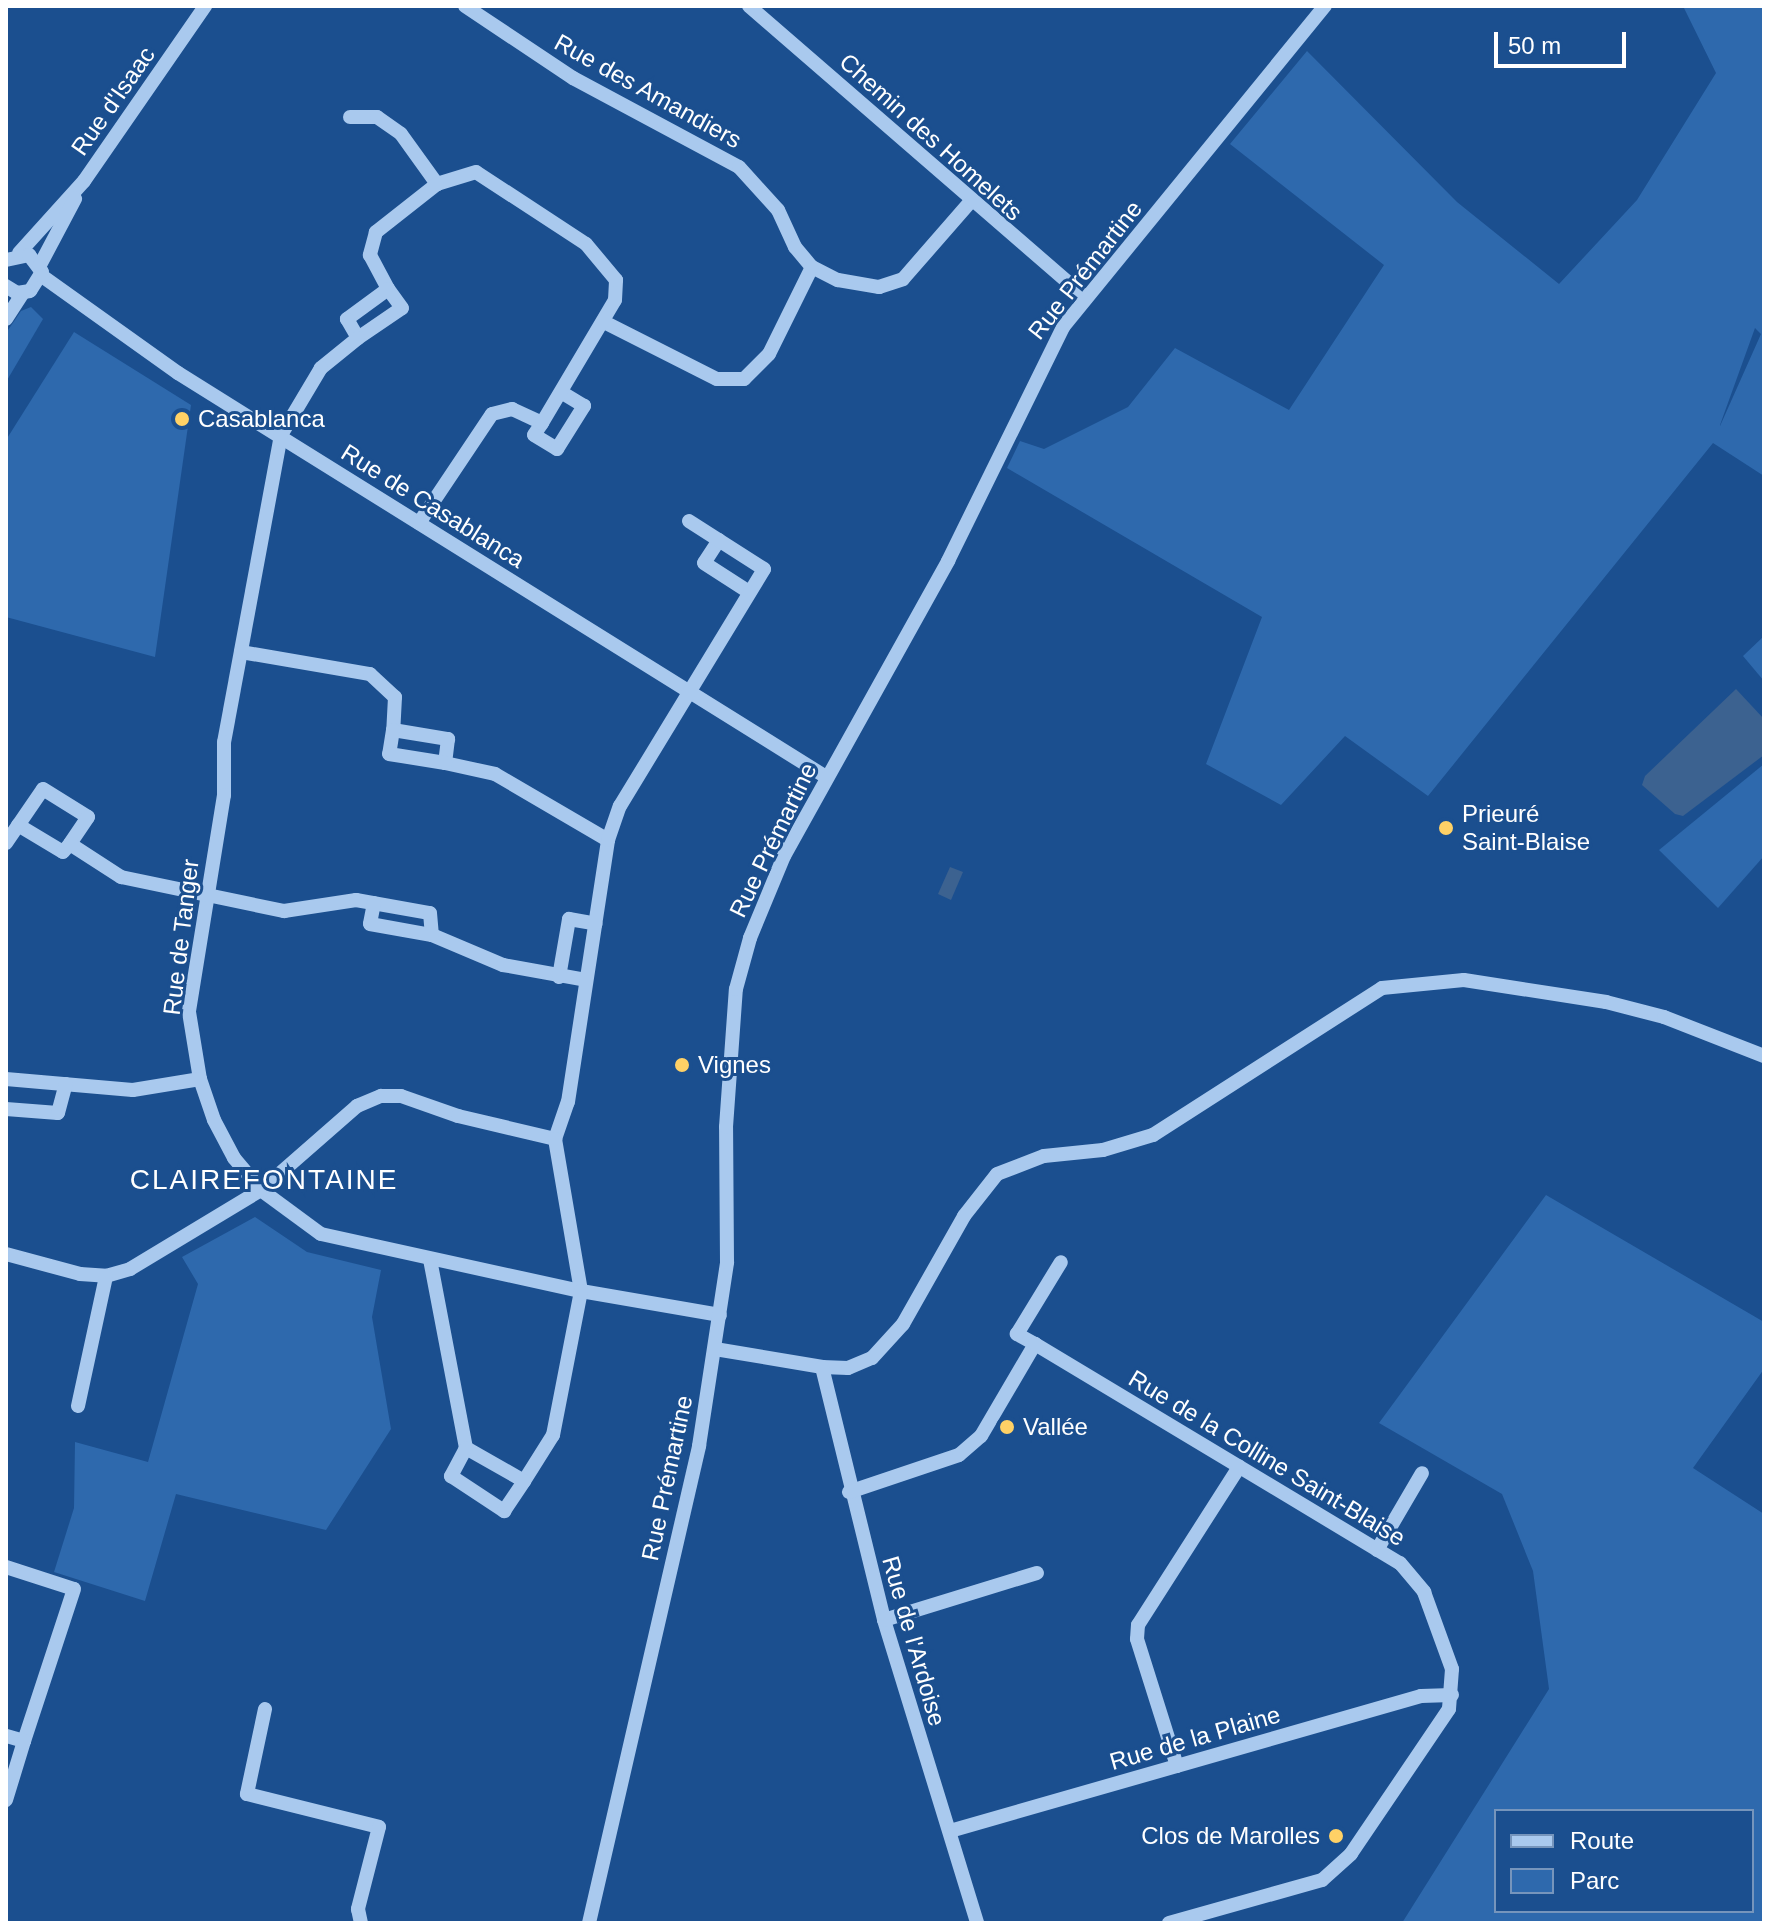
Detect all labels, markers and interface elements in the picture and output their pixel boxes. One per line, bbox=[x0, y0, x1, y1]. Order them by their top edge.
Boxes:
scale bar bbox=[1498, 16, 1630, 66]
street label: Rue des Amandiers bbox=[549, 27, 747, 155]
text: 50 m bbox=[1508, 32, 1561, 59]
street label: Rue d'Isaac bbox=[65, 41, 161, 161]
street label: Chemin des Homelets bbox=[834, 47, 1028, 227]
street label: Rue Prémartine bbox=[1022, 195, 1148, 345]
place label: Casablanca bbox=[198, 405, 325, 433]
marker: Casablanca bbox=[173, 410, 191, 428]
street label: Rue de Casablanca bbox=[336, 438, 530, 574]
street label: Rue Prémartine bbox=[723, 758, 823, 922]
place label: Prieuré Saint-Blaise bbox=[1462, 800, 1590, 856]
marker: Prieuré Saint-Blaise bbox=[1437, 819, 1455, 837]
street label: Rue de Tanger bbox=[157, 857, 205, 1017]
place label: Vignes bbox=[698, 1051, 771, 1079]
marker: Vignes bbox=[673, 1056, 691, 1074]
district label: CLAIREFONTAINE bbox=[130, 1163, 398, 1197]
street label: Rue de la Colline Saint-Blaise bbox=[1124, 1364, 1410, 1552]
street label: Rue Prémartine bbox=[635, 1393, 699, 1563]
place label: Vallée bbox=[1023, 1413, 1088, 1441]
marker: Vallée bbox=[998, 1418, 1016, 1436]
street label: Rue de l'Ardoise bbox=[876, 1553, 952, 1729]
street label: Rue de la Plaine bbox=[1106, 1700, 1284, 1776]
legend bbox=[1494, 1809, 1754, 1913]
place label: Clos de Marolles bbox=[1141, 1822, 1320, 1850]
marker: Clos de Marolles bbox=[1327, 1827, 1345, 1845]
text: Route bbox=[1570, 1827, 1634, 1854]
text: Parc bbox=[1570, 1867, 1619, 1894]

